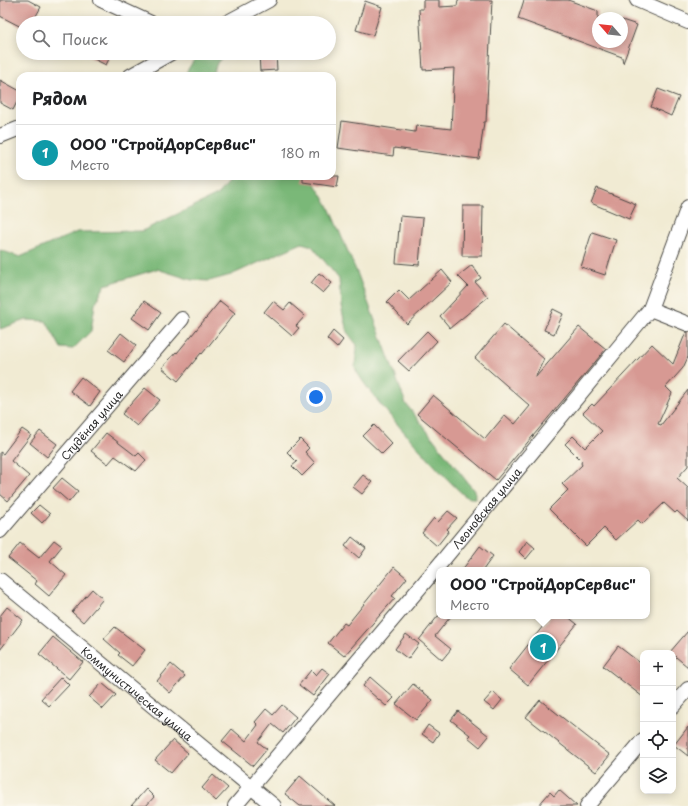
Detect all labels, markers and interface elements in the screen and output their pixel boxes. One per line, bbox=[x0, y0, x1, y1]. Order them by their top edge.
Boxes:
north arrow bbox=[592, 12, 628, 48]
search box bbox=[16, 16, 336, 60]
icon: search bbox=[30, 27, 52, 49]
text: Поиск bbox=[62, 27, 108, 50]
text: Рядом bbox=[32, 85, 87, 111]
text: ООО "СтройДорСервис" bbox=[70, 132, 256, 155]
text: 1 bbox=[42, 143, 48, 162]
text: 180 m bbox=[281, 143, 320, 162]
text: Место bbox=[70, 155, 110, 174]
street label: Студёная улица bbox=[56, 386, 126, 463]
your location bbox=[306, 387, 326, 407]
street label: Леоновская улица bbox=[448, 463, 525, 552]
popup bbox=[436, 567, 650, 619]
text: ООО "СтройДорСервис" bbox=[450, 572, 636, 595]
text: Место bbox=[450, 595, 490, 614]
pin: 1 bbox=[530, 632, 556, 662]
street label: Коммунистическая улица bbox=[78, 642, 197, 744]
map controls bbox=[640, 650, 676, 794]
button: + bbox=[640, 650, 676, 686]
button: − bbox=[640, 686, 676, 722]
button: locate bbox=[640, 722, 676, 758]
button: layers bbox=[640, 758, 676, 794]

